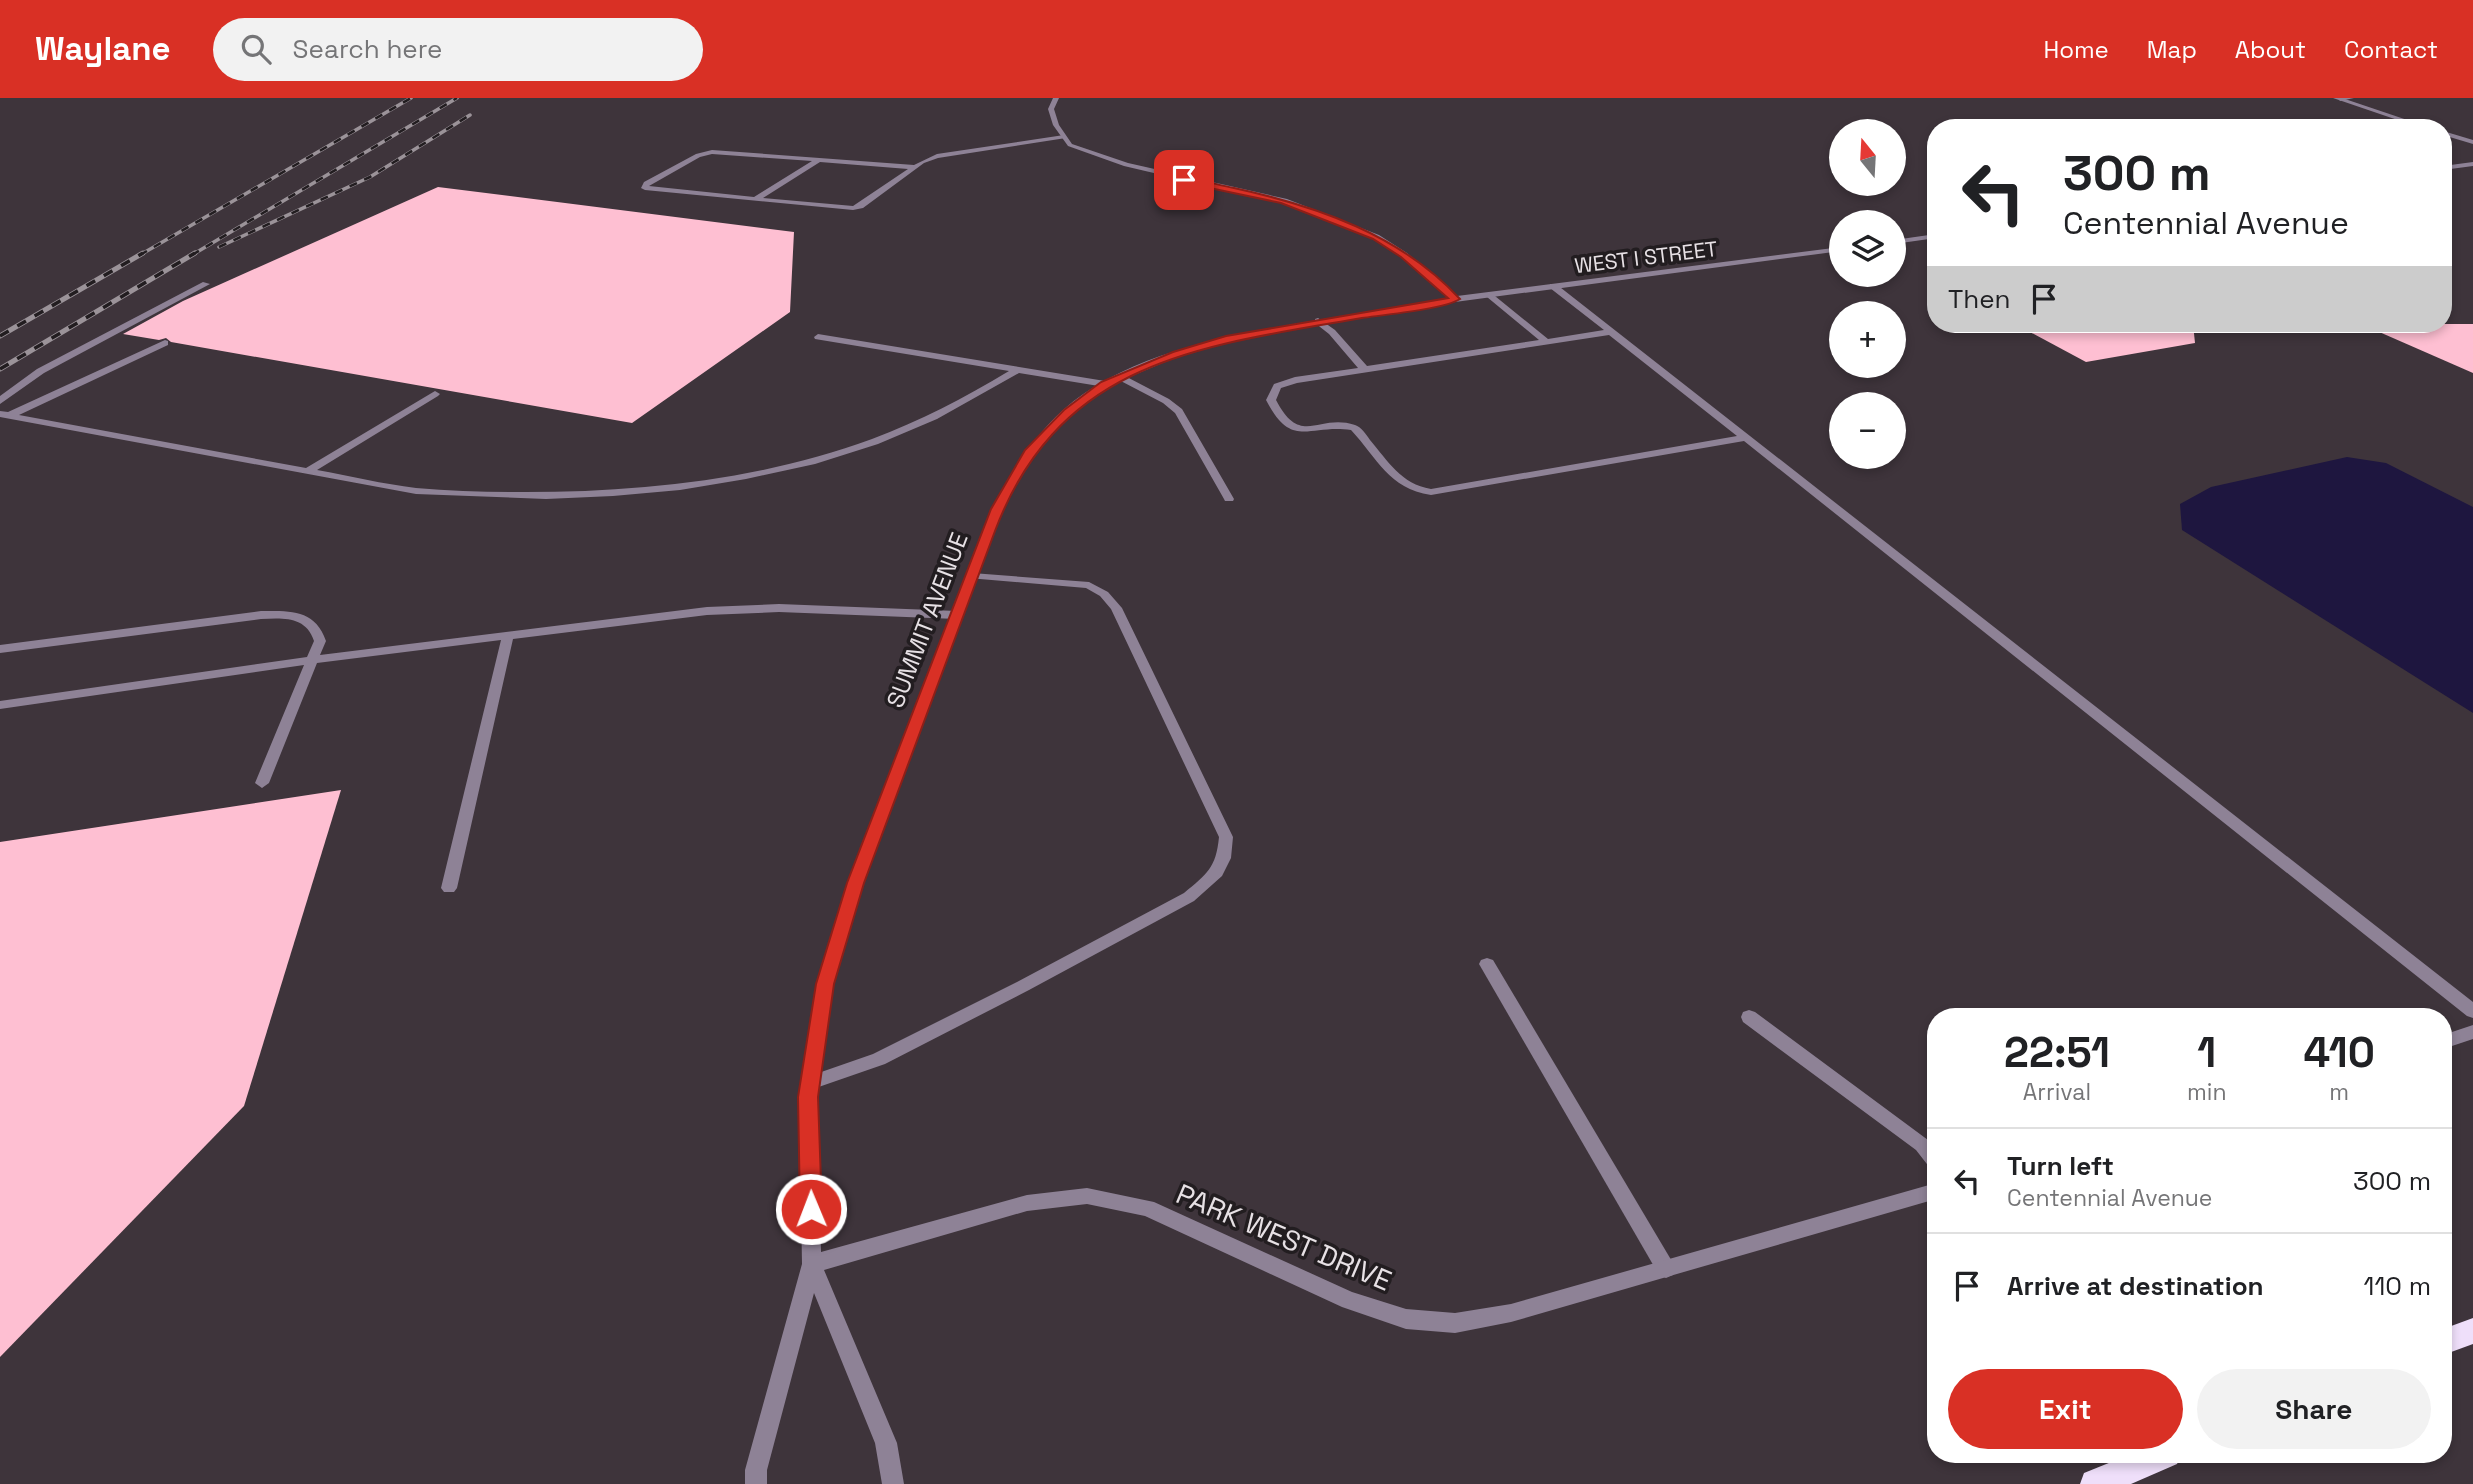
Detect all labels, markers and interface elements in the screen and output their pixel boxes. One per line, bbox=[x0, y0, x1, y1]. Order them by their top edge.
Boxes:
search box bbox=[213, 18, 703, 81]
text: Waylane bbox=[35, 28, 171, 70]
icon: search bbox=[237, 30, 275, 68]
text: Search here bbox=[293, 32, 442, 66]
text: Home bbox=[2043, 34, 2109, 65]
text: Map bbox=[2147, 34, 2197, 65]
text: About bbox=[2235, 34, 2306, 65]
text: Contact bbox=[2344, 34, 2438, 65]
north arrow bbox=[1829, 119, 1906, 196]
map controls bbox=[1829, 119, 1906, 469]
text: 300 m bbox=[2063, 142, 2211, 204]
icon: left bbox=[1948, 147, 2039, 238]
pin bbox=[1154, 150, 1214, 210]
icon: arrive bbox=[1165, 161, 1203, 199]
text: Centennial Avenue bbox=[2063, 203, 2349, 243]
button: layers bbox=[1829, 210, 1906, 287]
street label: WEST I STREET bbox=[1573, 235, 1719, 279]
icon: arrive bbox=[2025, 280, 2063, 318]
text: Then bbox=[1948, 282, 2011, 316]
button: + bbox=[1829, 301, 1906, 378]
button: − bbox=[1829, 392, 1906, 469]
street label: SUMMIT AVENUE bbox=[879, 528, 975, 712]
text: 22:51 bbox=[2004, 1026, 2110, 1079]
text: 1 bbox=[2197, 1026, 2216, 1079]
text: 410 bbox=[2304, 1026, 2375, 1079]
text: Arrival bbox=[2023, 1077, 2091, 1107]
text: min bbox=[2187, 1077, 2227, 1107]
text: m bbox=[2329, 1077, 2349, 1107]
text: Turn left bbox=[2007, 1149, 2114, 1183]
icon: left bbox=[1948, 1162, 1986, 1200]
text: 300 m bbox=[2353, 1164, 2431, 1198]
position arrow bbox=[774, 1172, 848, 1246]
street label: PARK WEST DRIVE bbox=[1171, 1175, 1397, 1299]
text: Centennial Avenue bbox=[2007, 1183, 2212, 1213]
icon: arrive bbox=[1948, 1267, 1986, 1305]
text: Arrive at destination bbox=[2007, 1269, 2264, 1303]
text: 110 m bbox=[2364, 1269, 2431, 1303]
button: Exit bbox=[1948, 1369, 2183, 1449]
button: Share bbox=[2197, 1369, 2431, 1449]

